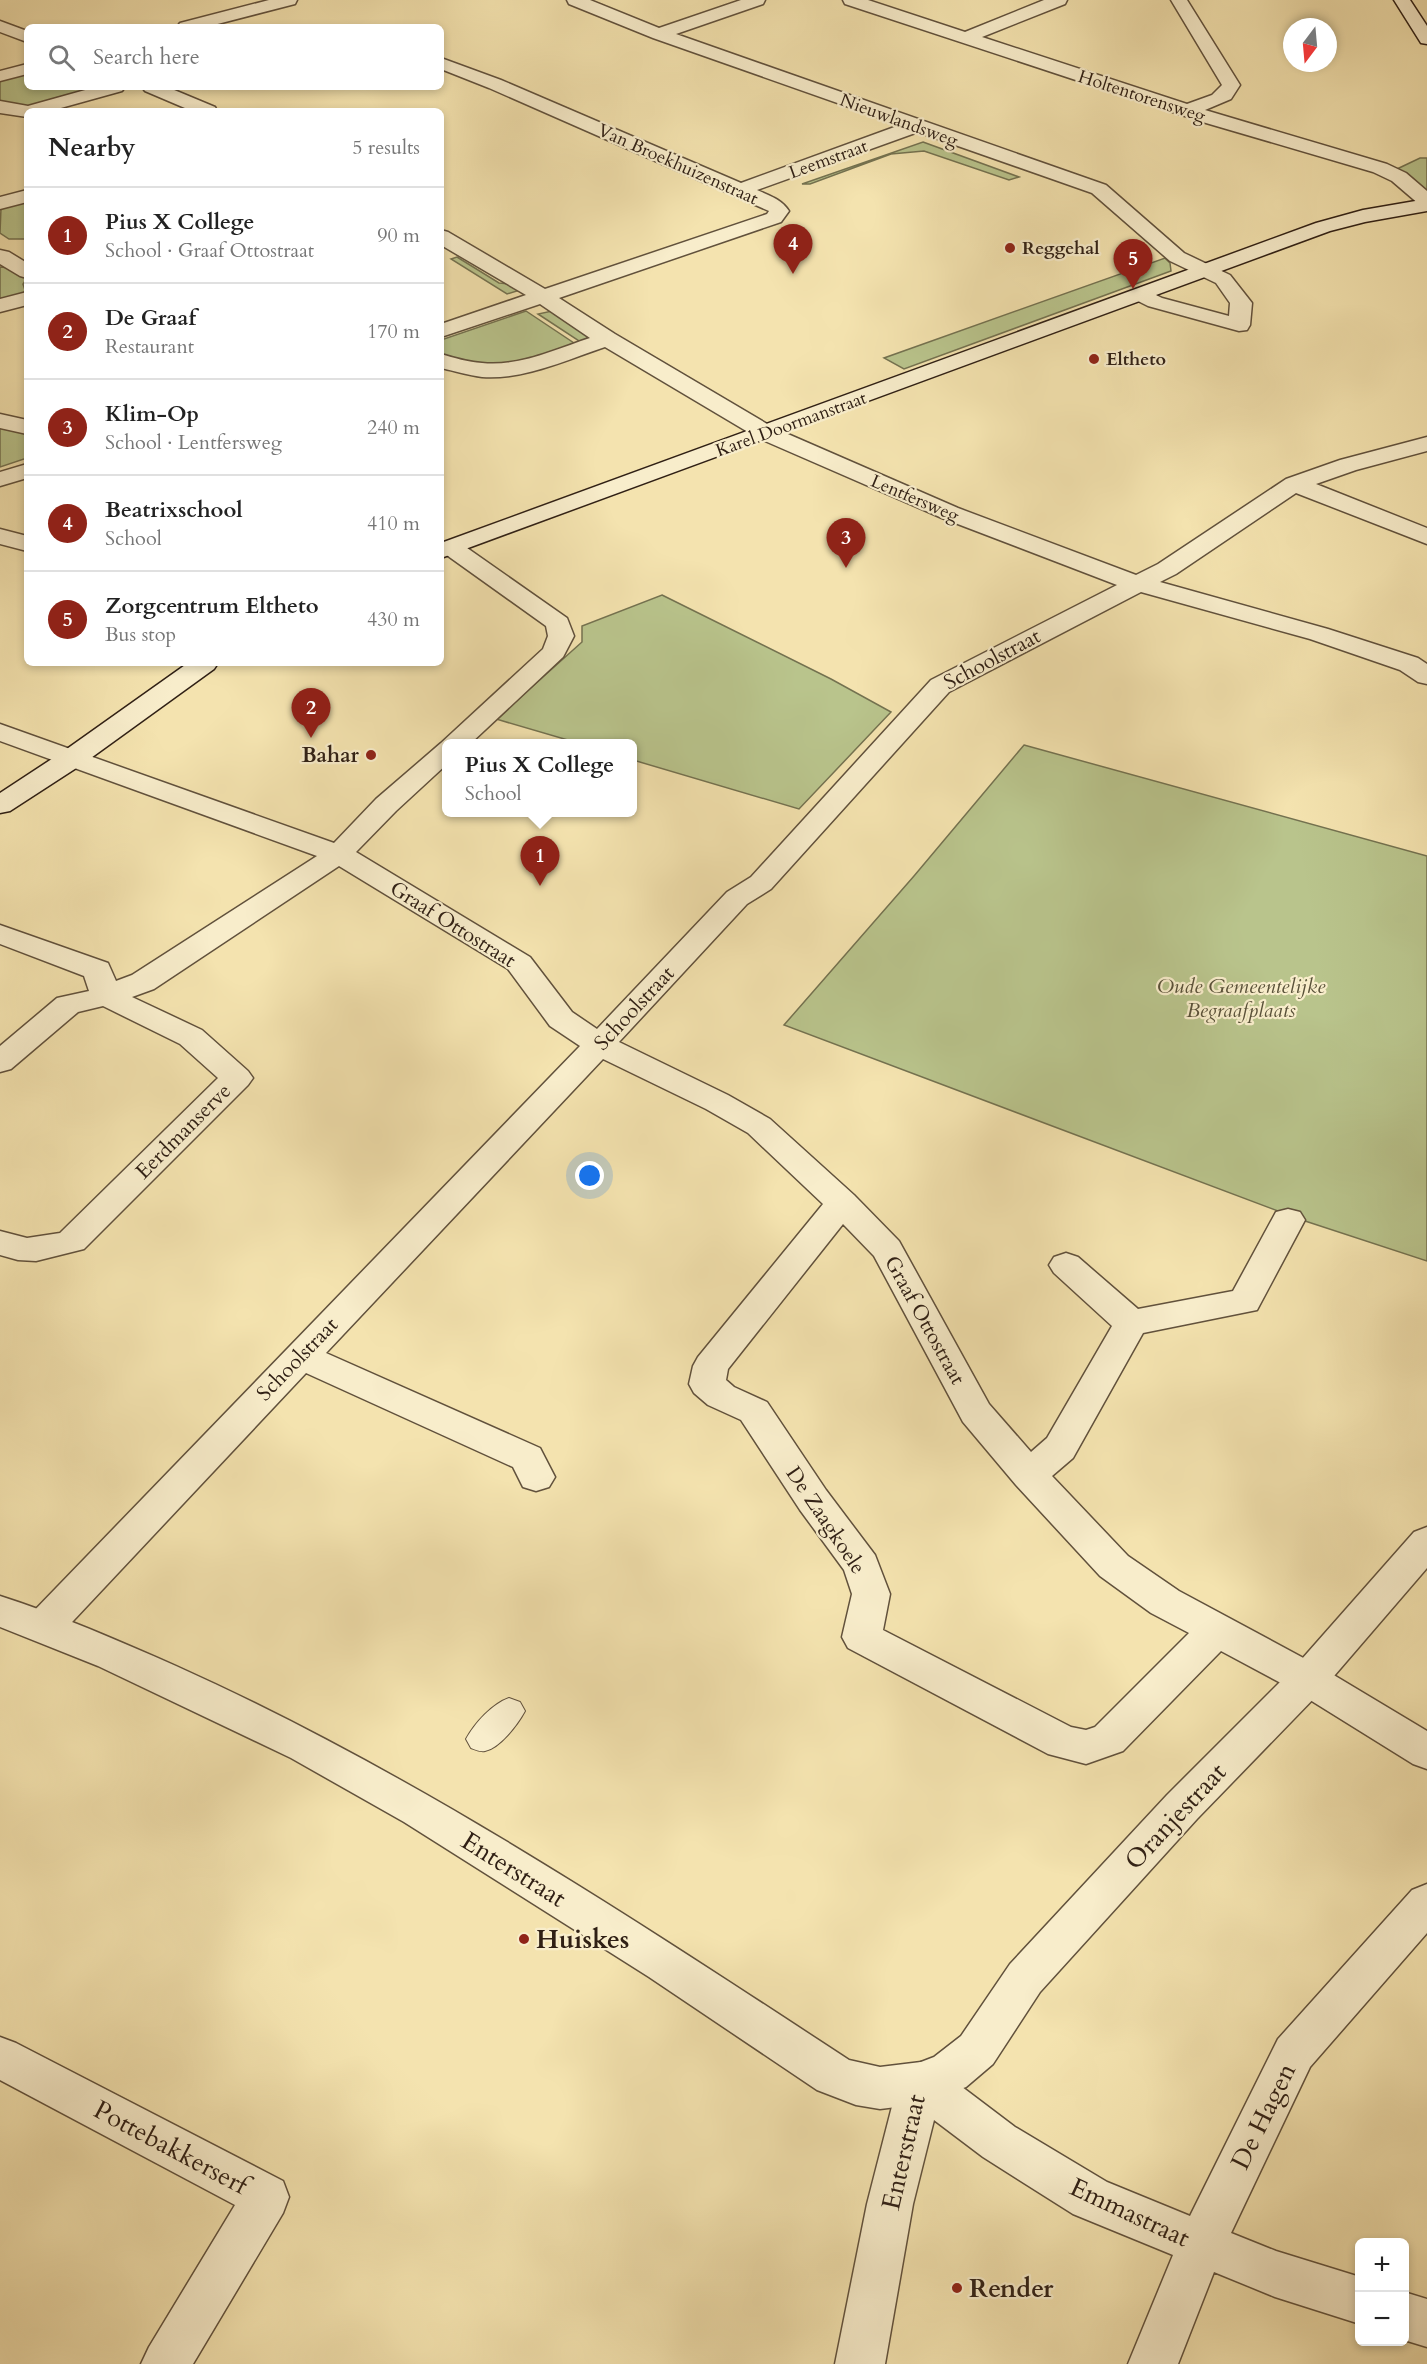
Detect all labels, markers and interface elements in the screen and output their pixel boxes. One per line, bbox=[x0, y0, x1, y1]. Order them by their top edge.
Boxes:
north arrow bbox=[1283, 18, 1337, 72]
search box bbox=[24, 24, 444, 90]
icon: search bbox=[45, 41, 78, 74]
text: Search here bbox=[93, 42, 200, 72]
street label: Holtentorensweg bbox=[1075, 64, 1210, 129]
street label: Nieuwlandsweg bbox=[836, 88, 962, 154]
street label: Van Broekhuizenstraat bbox=[594, 118, 762, 211]
text: Nearby bbox=[48, 130, 136, 165]
text: 5 results bbox=[352, 134, 420, 161]
street label: Leemstraat bbox=[785, 134, 871, 185]
text: Pius X College bbox=[105, 207, 254, 237]
text: 1 bbox=[62, 222, 73, 249]
text: 90 m bbox=[377, 222, 420, 249]
pin: 4 bbox=[774, 224, 812, 274]
place label: Reggehal bbox=[1022, 236, 1100, 261]
text: School · Graaf Ottostraat bbox=[105, 237, 314, 264]
pin: 5 bbox=[1114, 240, 1152, 289]
marker: Reggehal bbox=[1003, 241, 1017, 255]
text: De Graaf bbox=[105, 303, 196, 333]
text: 2 bbox=[62, 318, 73, 345]
text: 170 m bbox=[367, 318, 420, 345]
text: Restaurant bbox=[105, 333, 194, 360]
place label: Eltheto bbox=[1106, 347, 1166, 372]
marker: Eltheto bbox=[1087, 352, 1101, 366]
street label: Karel Doormanstraat bbox=[712, 385, 870, 463]
text: Klim-Op bbox=[105, 399, 199, 429]
text: 3 bbox=[62, 414, 73, 441]
text: 240 m bbox=[367, 414, 420, 441]
text: School · Lentfersweg bbox=[105, 429, 282, 456]
street label: Lentfersweg bbox=[867, 469, 964, 529]
text: Beatrixschool bbox=[105, 495, 243, 525]
text: 4 bbox=[62, 510, 73, 537]
text: 410 m bbox=[367, 510, 420, 537]
pin: 3 bbox=[826, 518, 866, 568]
text: School bbox=[105, 525, 162, 552]
text: Zorgcentrum Eltheto bbox=[105, 591, 319, 621]
text: 5 bbox=[62, 606, 73, 633]
text: 430 m bbox=[367, 606, 420, 633]
text: Bus stop bbox=[105, 621, 176, 648]
street label: Schoolstraat bbox=[939, 622, 1046, 697]
pin: 2 bbox=[292, 688, 330, 738]
popup bbox=[442, 739, 637, 817]
place label: Bahar bbox=[301, 741, 360, 770]
marker: Bahar bbox=[364, 748, 378, 762]
text: Pius X College bbox=[465, 750, 614, 780]
text: School bbox=[465, 780, 522, 807]
pin: 1 bbox=[520, 836, 560, 886]
street label: Graaf Ottostraat bbox=[384, 874, 522, 975]
street label: Schoolstraat bbox=[588, 960, 681, 1057]
park label: Oude Gemeentelijke Begraafplaats bbox=[1157, 972, 1326, 1025]
street label: Eerdmanserve bbox=[129, 1077, 238, 1186]
your location bbox=[575, 1161, 604, 1190]
street label: Graaf Ottostraat bbox=[877, 1251, 972, 1390]
street label: Schoolstraat bbox=[250, 1311, 345, 1407]
street label: De Zaagkoele bbox=[779, 1461, 872, 1580]
street label: Oranjestraat bbox=[1117, 1755, 1234, 1877]
street label: Enterstraat bbox=[455, 1823, 573, 1915]
place label: Huiskes bbox=[536, 1922, 629, 1957]
marker: Huiskes bbox=[517, 1932, 531, 1946]
street label: De Hagen bbox=[1223, 2057, 1304, 2175]
street label: Enterstraat bbox=[873, 2091, 934, 2213]
street label: Pottebakkerserf bbox=[88, 2092, 258, 2205]
street label: Emmastraat bbox=[1064, 2169, 1195, 2255]
map controls bbox=[1355, 2238, 1409, 2346]
button: + bbox=[1355, 2238, 1409, 2292]
place label: Render bbox=[969, 2271, 1054, 2306]
marker: Render bbox=[950, 2281, 964, 2295]
button: − bbox=[1355, 2292, 1409, 2346]

